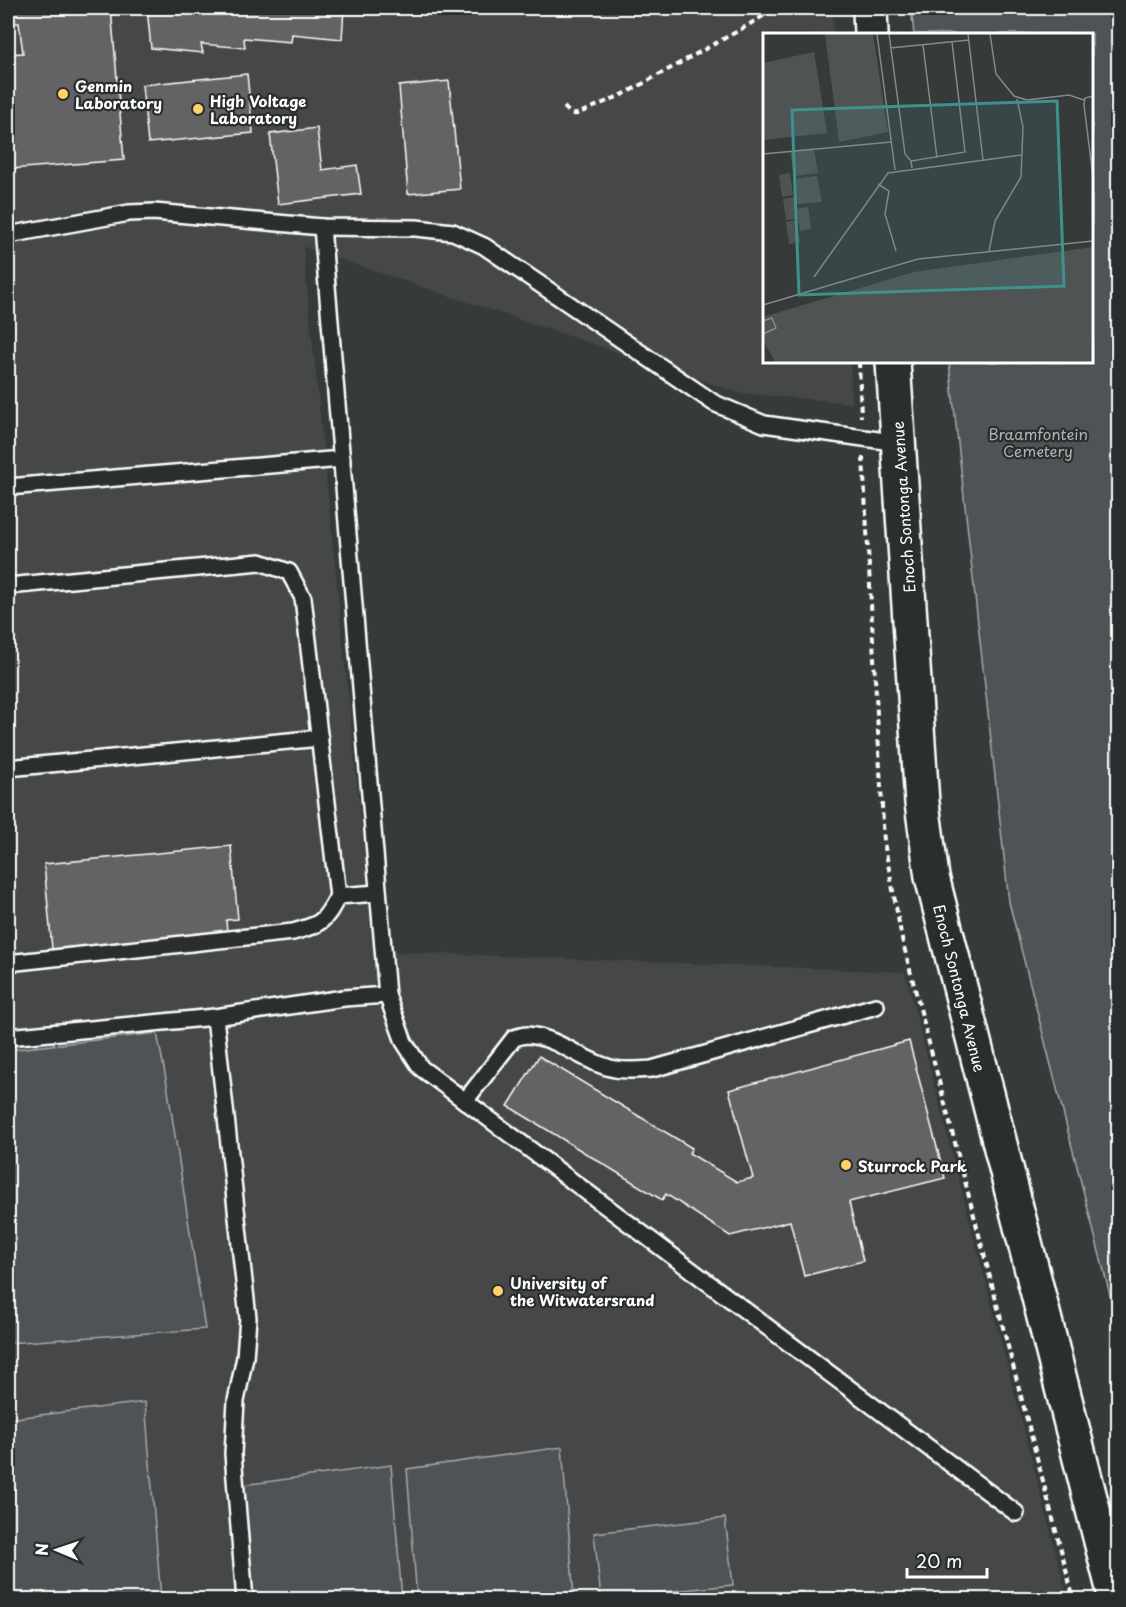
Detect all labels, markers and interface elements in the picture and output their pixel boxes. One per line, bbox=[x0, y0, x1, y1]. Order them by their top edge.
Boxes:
inset map bbox=[763, 33, 1093, 363]
place label: Genmin Laboratory bbox=[75, 74, 162, 114]
marker: Genmin Laboratory bbox=[56, 87, 70, 101]
place label: High Voltage Laboratory bbox=[210, 89, 306, 129]
marker: High Voltage Laboratory bbox=[191, 102, 205, 116]
street label: Enoch Sontonga Avenue bbox=[886, 420, 920, 594]
park label: Braamfontein Cemetery bbox=[988, 422, 1088, 462]
street label: Enoch Sontonga Avenue bbox=[928, 902, 992, 1074]
place label: Sturrock Park bbox=[858, 1154, 967, 1177]
marker: Sturrock Park bbox=[839, 1158, 853, 1172]
place label: University of the Witwatersrand bbox=[510, 1271, 654, 1311]
marker: University of the Witwatersrand bbox=[491, 1284, 505, 1298]
north arrow bbox=[27, 1520, 87, 1580]
scale bar bbox=[907, 1541, 986, 1579]
text: N bbox=[29, 1543, 53, 1556]
text: 20 m bbox=[916, 1547, 962, 1574]

